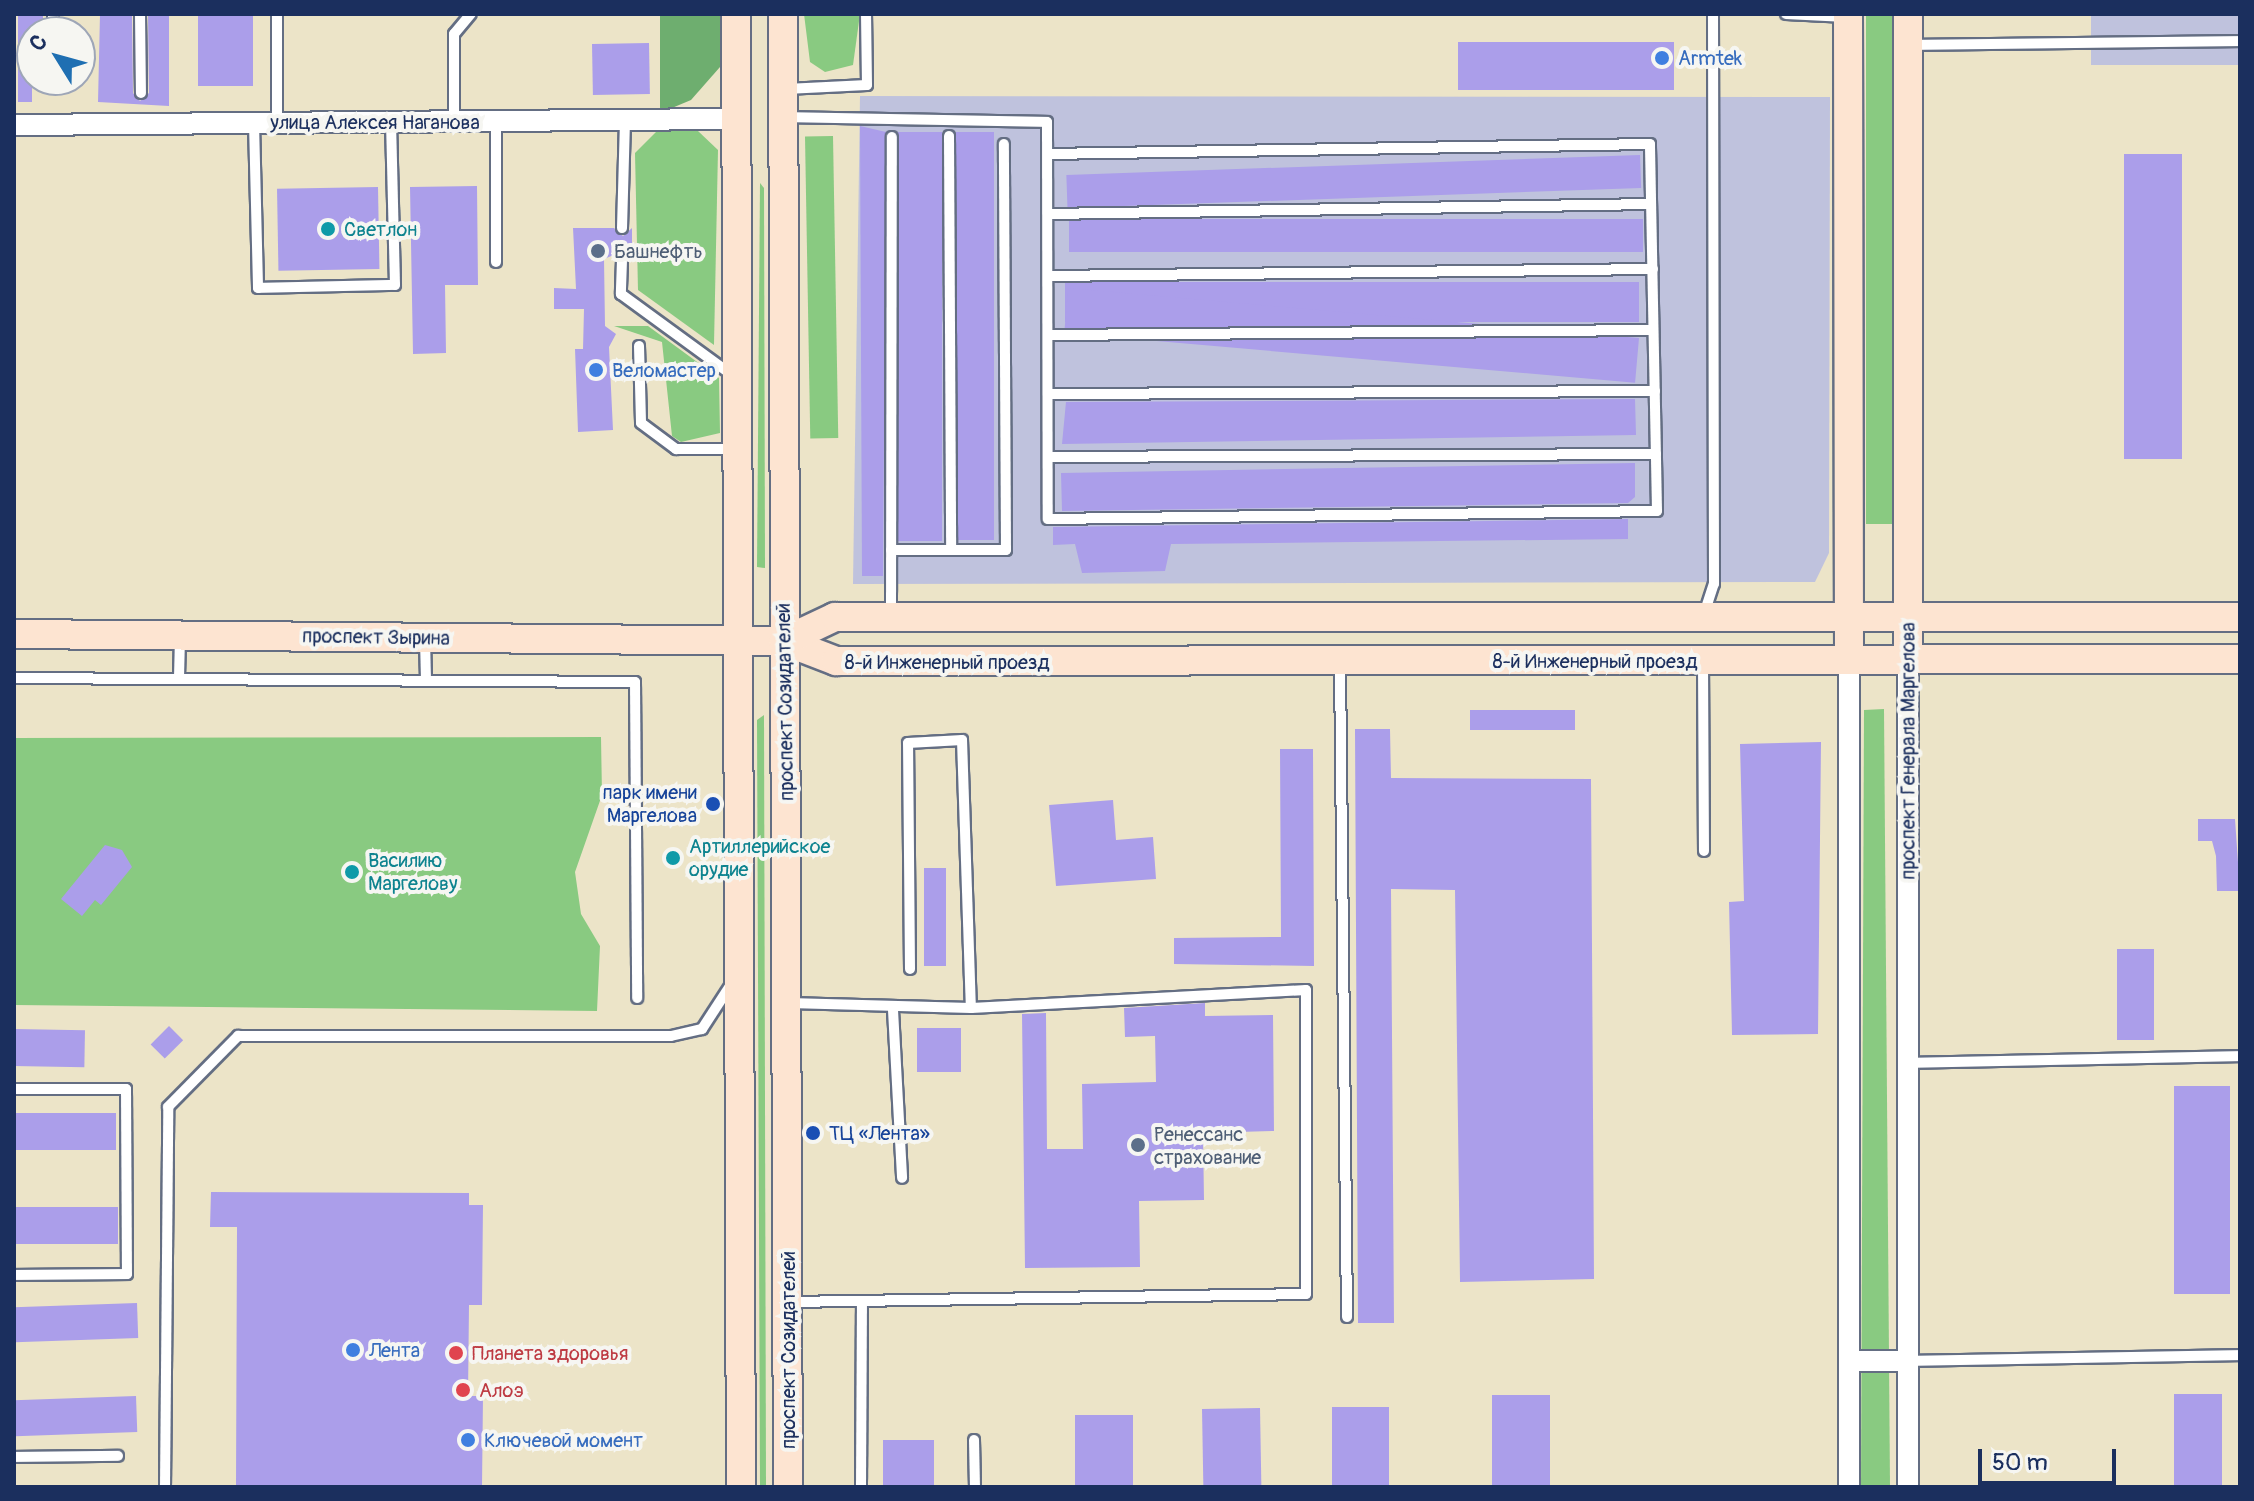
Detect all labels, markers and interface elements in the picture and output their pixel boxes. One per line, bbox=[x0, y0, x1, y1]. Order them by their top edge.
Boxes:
north arrow bbox=[16, 16, 96, 96]
text: С bbox=[23, 29, 54, 57]
place label: Armtek bbox=[1678, 46, 1742, 70]
marker: Armtek bbox=[1653, 49, 1671, 67]
street label: улица Алексея Наганова bbox=[270, 110, 480, 134]
place label: Светлон bbox=[344, 217, 417, 241]
marker: Светлон bbox=[319, 220, 337, 238]
place label: Башнефть bbox=[614, 239, 703, 263]
marker: Башнефть bbox=[589, 242, 607, 260]
place label: Веломастер bbox=[612, 358, 716, 382]
marker: Веломастер bbox=[587, 361, 605, 379]
street label: проспект Созидателей bbox=[771, 603, 799, 801]
street label: проспект Генерала Маргелова bbox=[1896, 622, 1920, 880]
street label: проспект Зырина bbox=[302, 624, 450, 650]
street label: 8-й Инженерный проезд bbox=[1492, 649, 1698, 673]
street label: 8-й Инженерный проезд bbox=[844, 650, 1050, 674]
place label: парк имени Маргелова bbox=[603, 780, 697, 827]
marker: парк имени Маргелова bbox=[704, 795, 722, 813]
place label: Артиллерийское орудие bbox=[689, 834, 830, 881]
place label: Василию Маргелову bbox=[368, 848, 457, 895]
marker: Артиллерийское орудие bbox=[664, 849, 682, 867]
marker: Василию Маргелову bbox=[343, 863, 361, 881]
place label: ТЦ «Лента» bbox=[829, 1121, 930, 1145]
place label: Ренессанс страхование bbox=[1154, 1122, 1261, 1169]
marker: ТЦ «Лента» bbox=[804, 1124, 822, 1142]
marker: Ренессанс страхование bbox=[1129, 1136, 1147, 1154]
street label: проспект Созидателей bbox=[776, 1251, 800, 1449]
place label: Лента bbox=[369, 1338, 420, 1362]
marker: Лента bbox=[344, 1341, 362, 1359]
place label: Планета здоровья bbox=[472, 1341, 628, 1365]
marker: Планета здоровья bbox=[447, 1344, 465, 1362]
place label: Алоэ bbox=[479, 1378, 524, 1402]
marker: Алоэ bbox=[454, 1381, 472, 1399]
place label: Ключевой момент bbox=[484, 1428, 643, 1452]
marker: Ключевой момент bbox=[459, 1431, 477, 1449]
scale bar bbox=[1982, 1433, 2120, 1483]
text: 50 m bbox=[1992, 1448, 2048, 1477]

